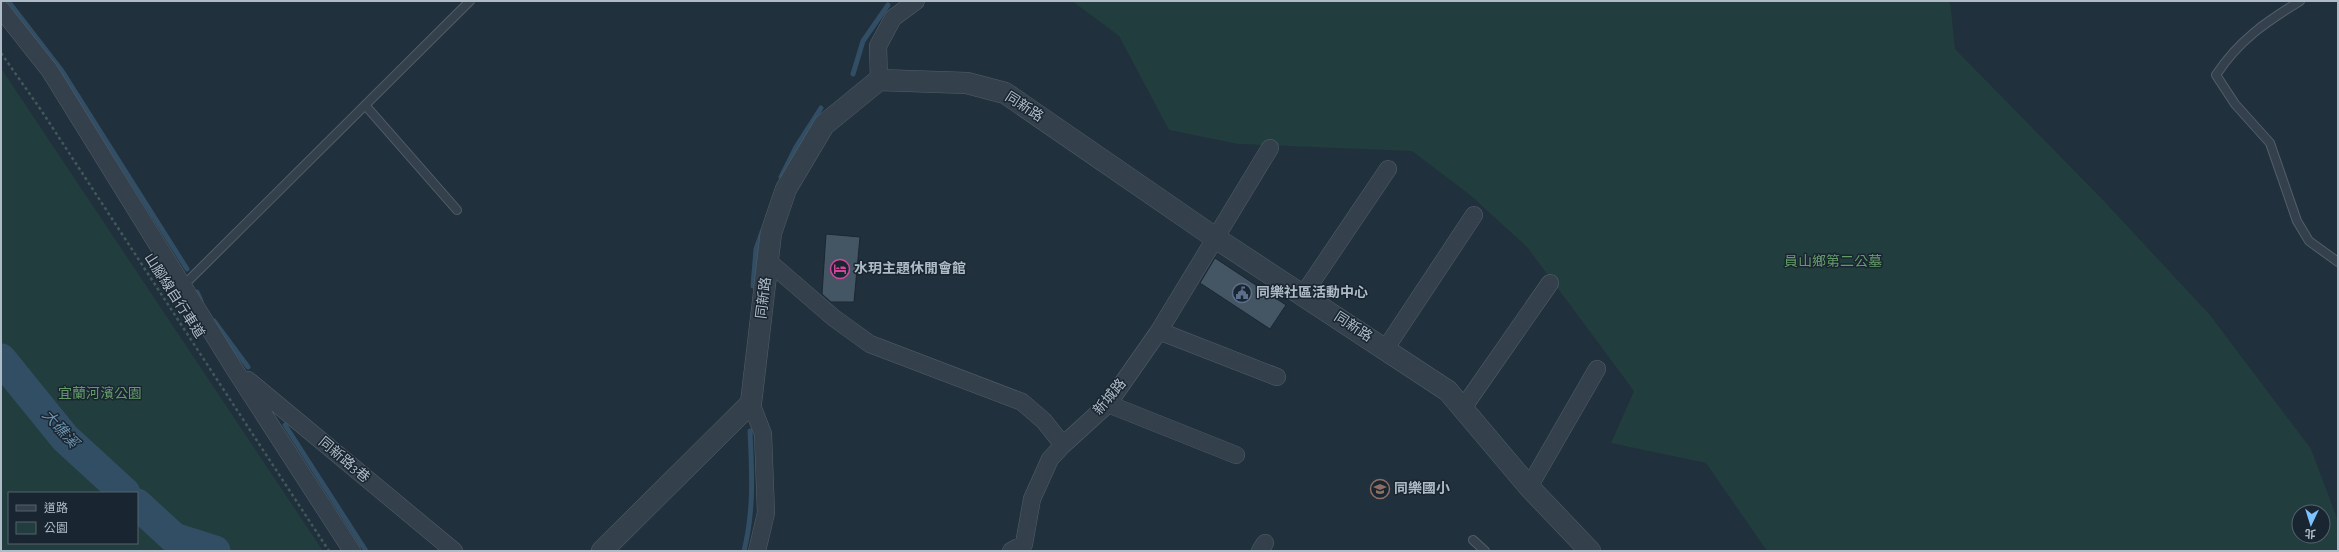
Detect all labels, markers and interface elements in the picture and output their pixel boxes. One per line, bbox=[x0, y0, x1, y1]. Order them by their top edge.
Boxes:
street label: 同新路 bbox=[1003, 89, 1046, 124]
street label: 山腳線自行車道 bbox=[141, 251, 207, 341]
park label: 員山鄉第二公墓 bbox=[1784, 254, 1882, 269]
hotel icon: 水玥主題休閒會館 bbox=[829, 258, 851, 280]
place label: 水玥主題休閒會館 bbox=[854, 260, 966, 276]
street label: 同新路 bbox=[754, 276, 774, 320]
public building icon: 同樂社區活動中心 bbox=[1231, 282, 1253, 304]
place label: 同樂社區活動中心 bbox=[1256, 284, 1368, 300]
street label: 同新路 bbox=[1332, 309, 1375, 344]
street label: 新城路 bbox=[1090, 376, 1129, 418]
park label: 宜蘭河濱公園 bbox=[58, 386, 142, 401]
water label: 大礁溪 bbox=[39, 407, 83, 452]
street label: 同新路3巷 bbox=[316, 434, 373, 485]
school or university icon: 同樂國小 bbox=[1369, 478, 1391, 500]
place label: 同樂國小 bbox=[1394, 480, 1450, 496]
legend bbox=[8, 492, 138, 544]
text: 道路 bbox=[44, 501, 68, 514]
north arrow bbox=[2291, 504, 2331, 544]
text: 公園 bbox=[44, 522, 68, 534]
text: 北 bbox=[2304, 528, 2316, 539]

